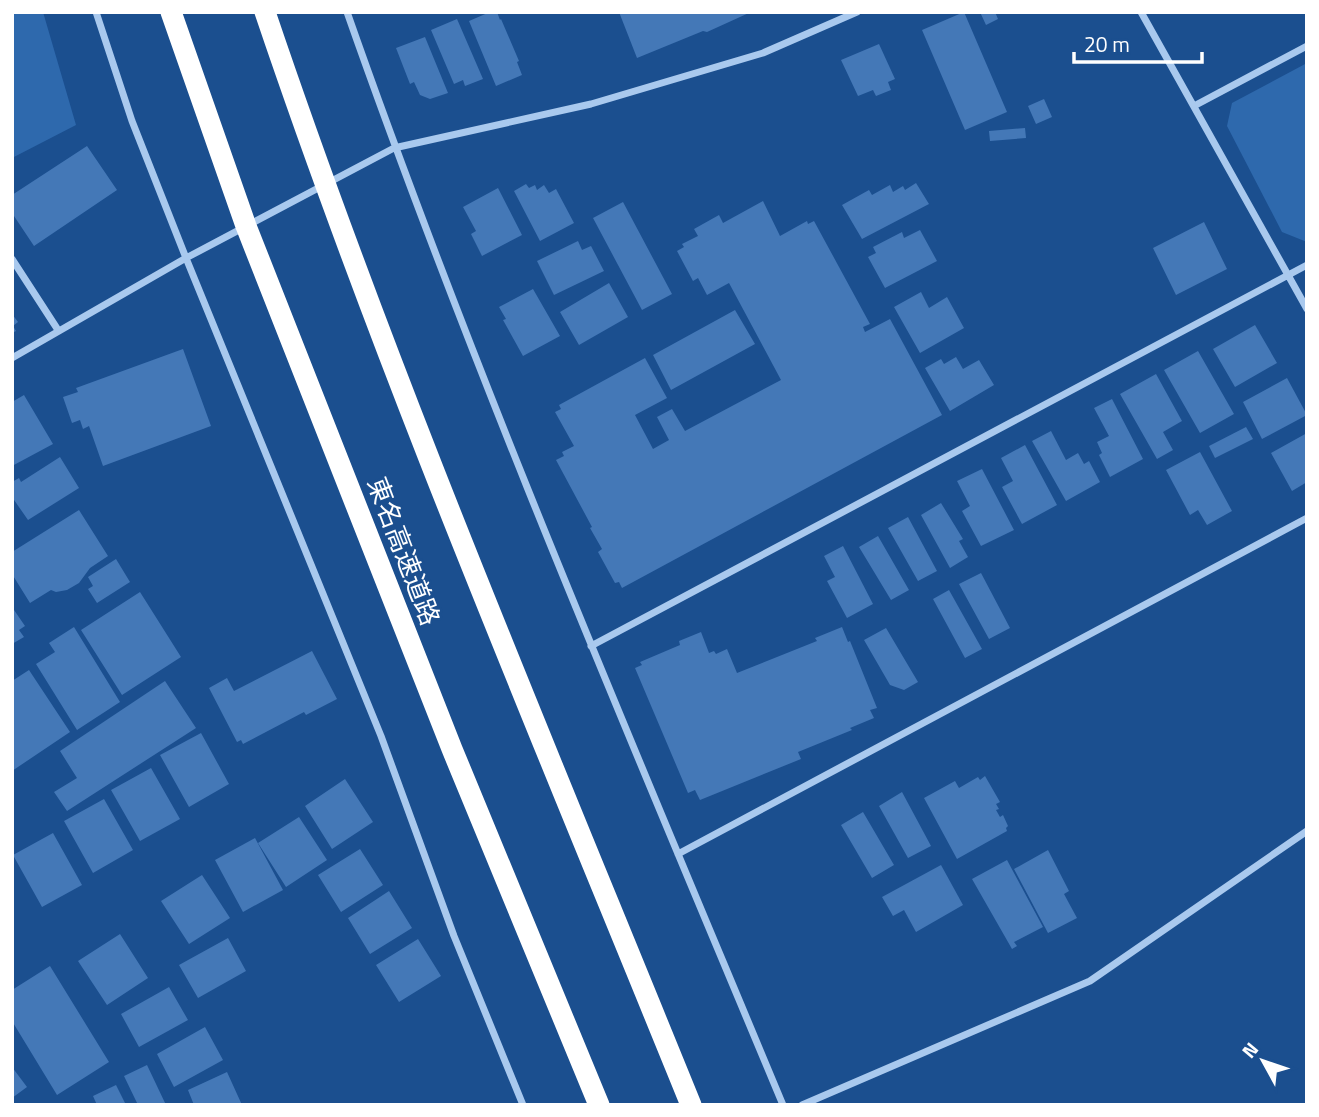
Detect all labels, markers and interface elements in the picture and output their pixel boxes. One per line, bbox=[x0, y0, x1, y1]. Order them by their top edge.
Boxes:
scale bar bbox=[1074, 21, 1202, 65]
text: 20 m bbox=[1084, 28, 1130, 60]
street label: 東名高速道路 bbox=[358, 471, 450, 631]
north arrow bbox=[1228, 1026, 1298, 1096]
text: N bbox=[1234, 1035, 1265, 1064]

